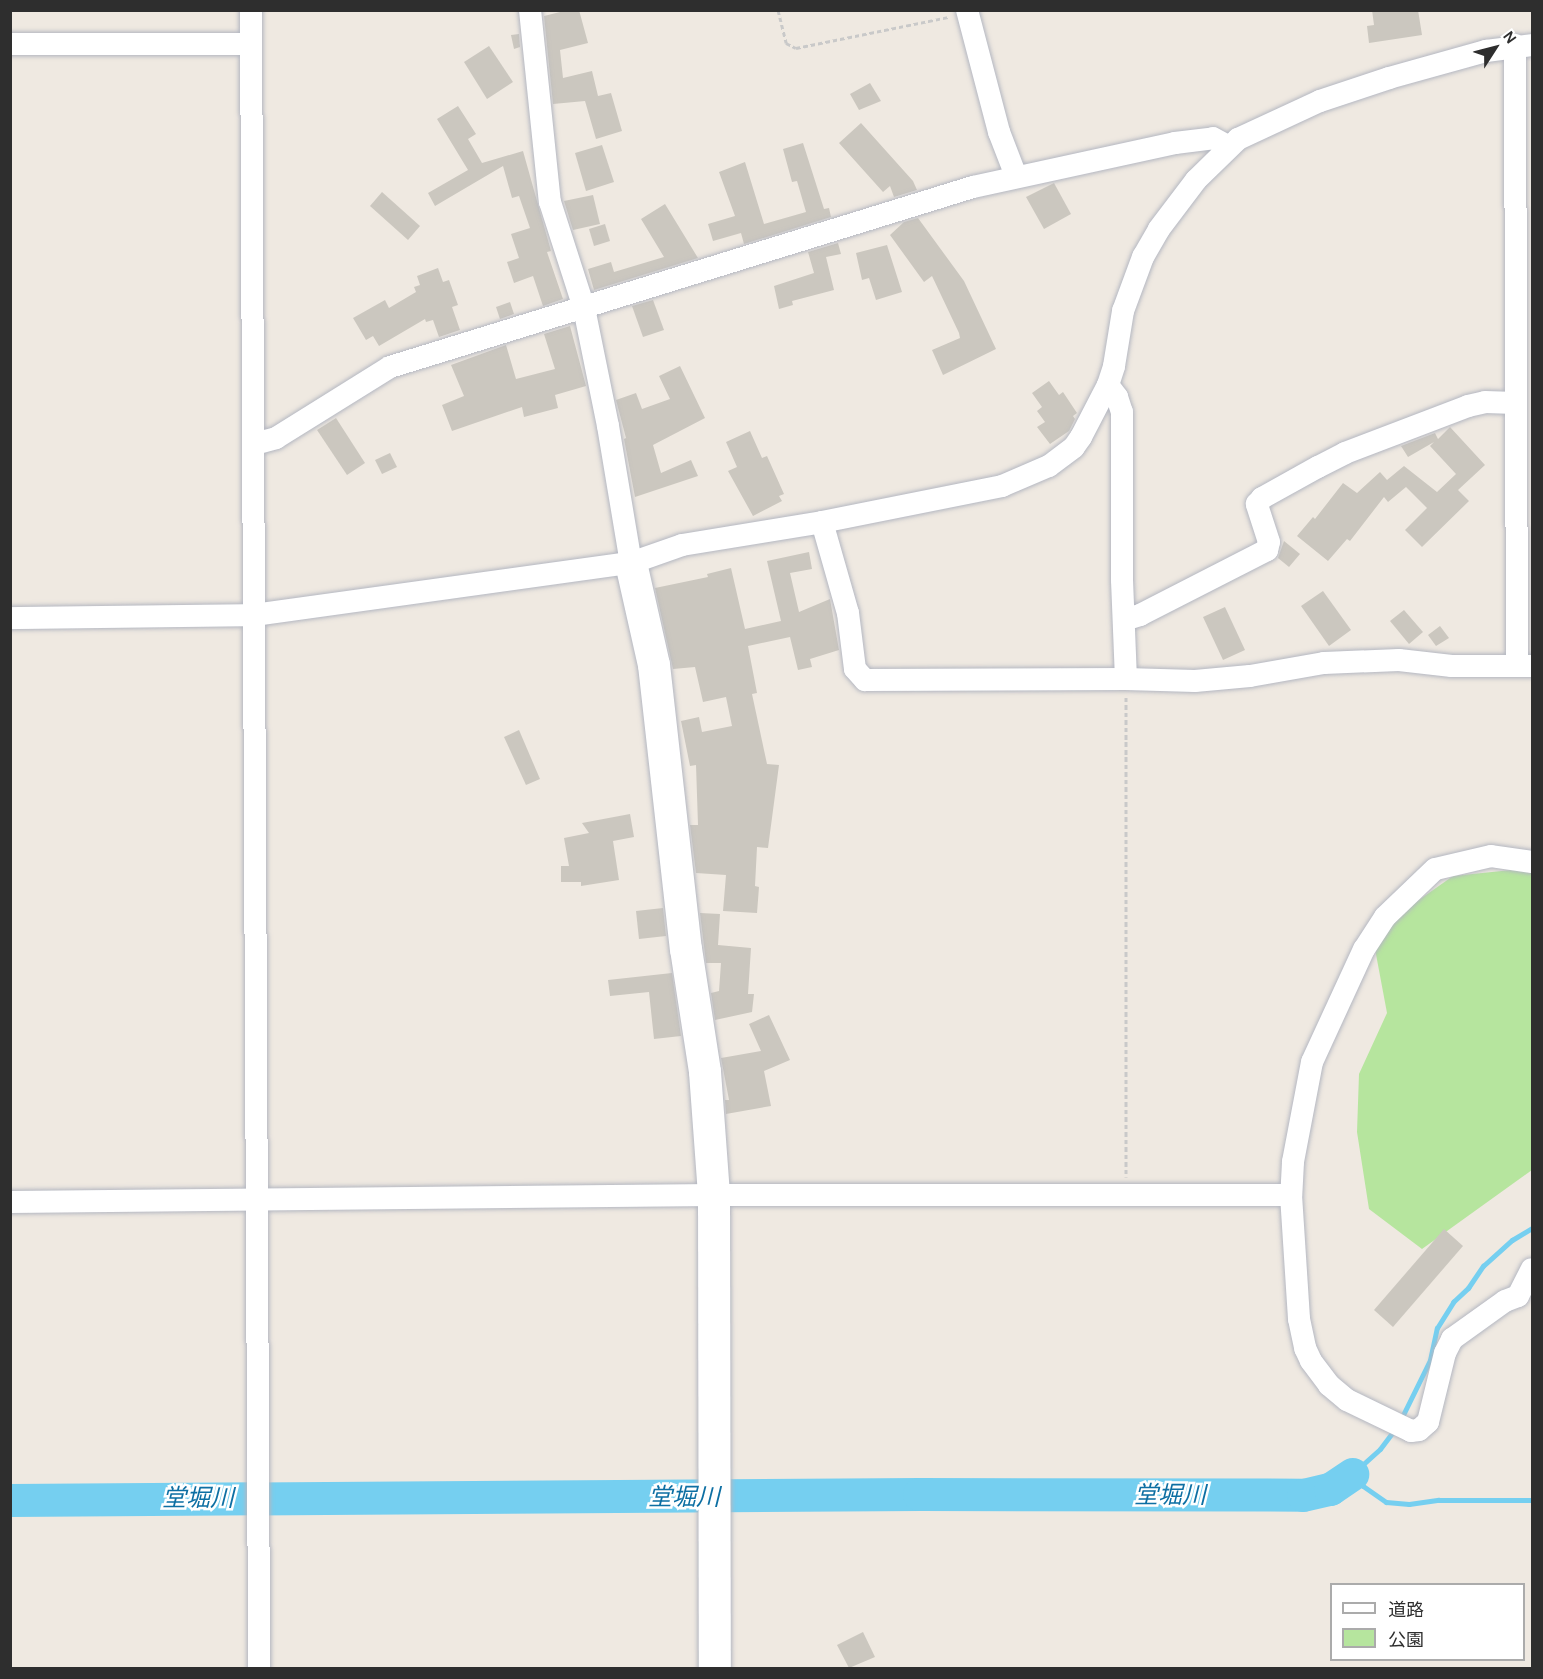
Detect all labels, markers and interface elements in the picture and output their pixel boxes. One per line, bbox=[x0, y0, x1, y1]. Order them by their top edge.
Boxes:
north arrow bbox=[1465, 18, 1525, 78]
text: N bbox=[1499, 27, 1521, 47]
water label: 堂堀川 bbox=[1134, 1482, 1206, 1510]
water label: 堂堀川 bbox=[648, 1484, 720, 1512]
water label: 堂堀川 bbox=[162, 1485, 234, 1513]
legend bbox=[1330, 1583, 1525, 1661]
text: 道路 bbox=[1388, 1599, 1424, 1621]
text: 公園 bbox=[1388, 1629, 1424, 1651]

